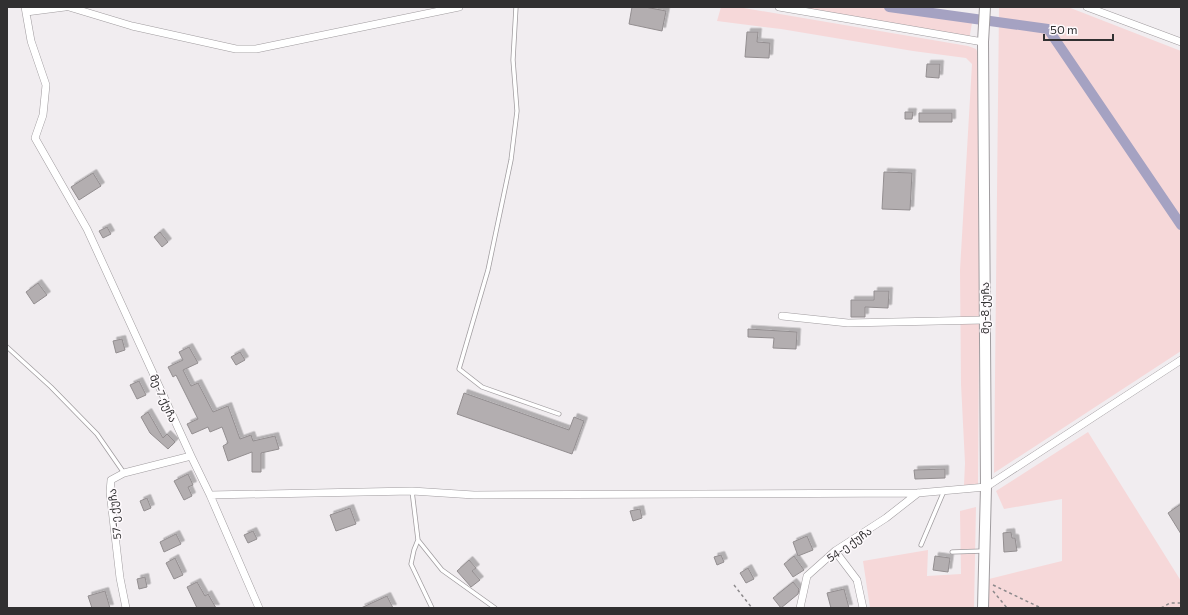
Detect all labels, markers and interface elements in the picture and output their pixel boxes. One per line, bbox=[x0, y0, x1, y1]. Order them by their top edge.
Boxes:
scale bar bbox=[1044, 16, 1113, 42]
text: 50 m bbox=[1050, 22, 1078, 36]
street label: მე-8 ქუჩა bbox=[978, 282, 992, 334]
street label: მე-7 ქუჩა bbox=[147, 372, 180, 424]
street label: 57-ე ქუჩა bbox=[105, 488, 124, 540]
street label: 54-ე ქუჩა bbox=[824, 524, 875, 565]

